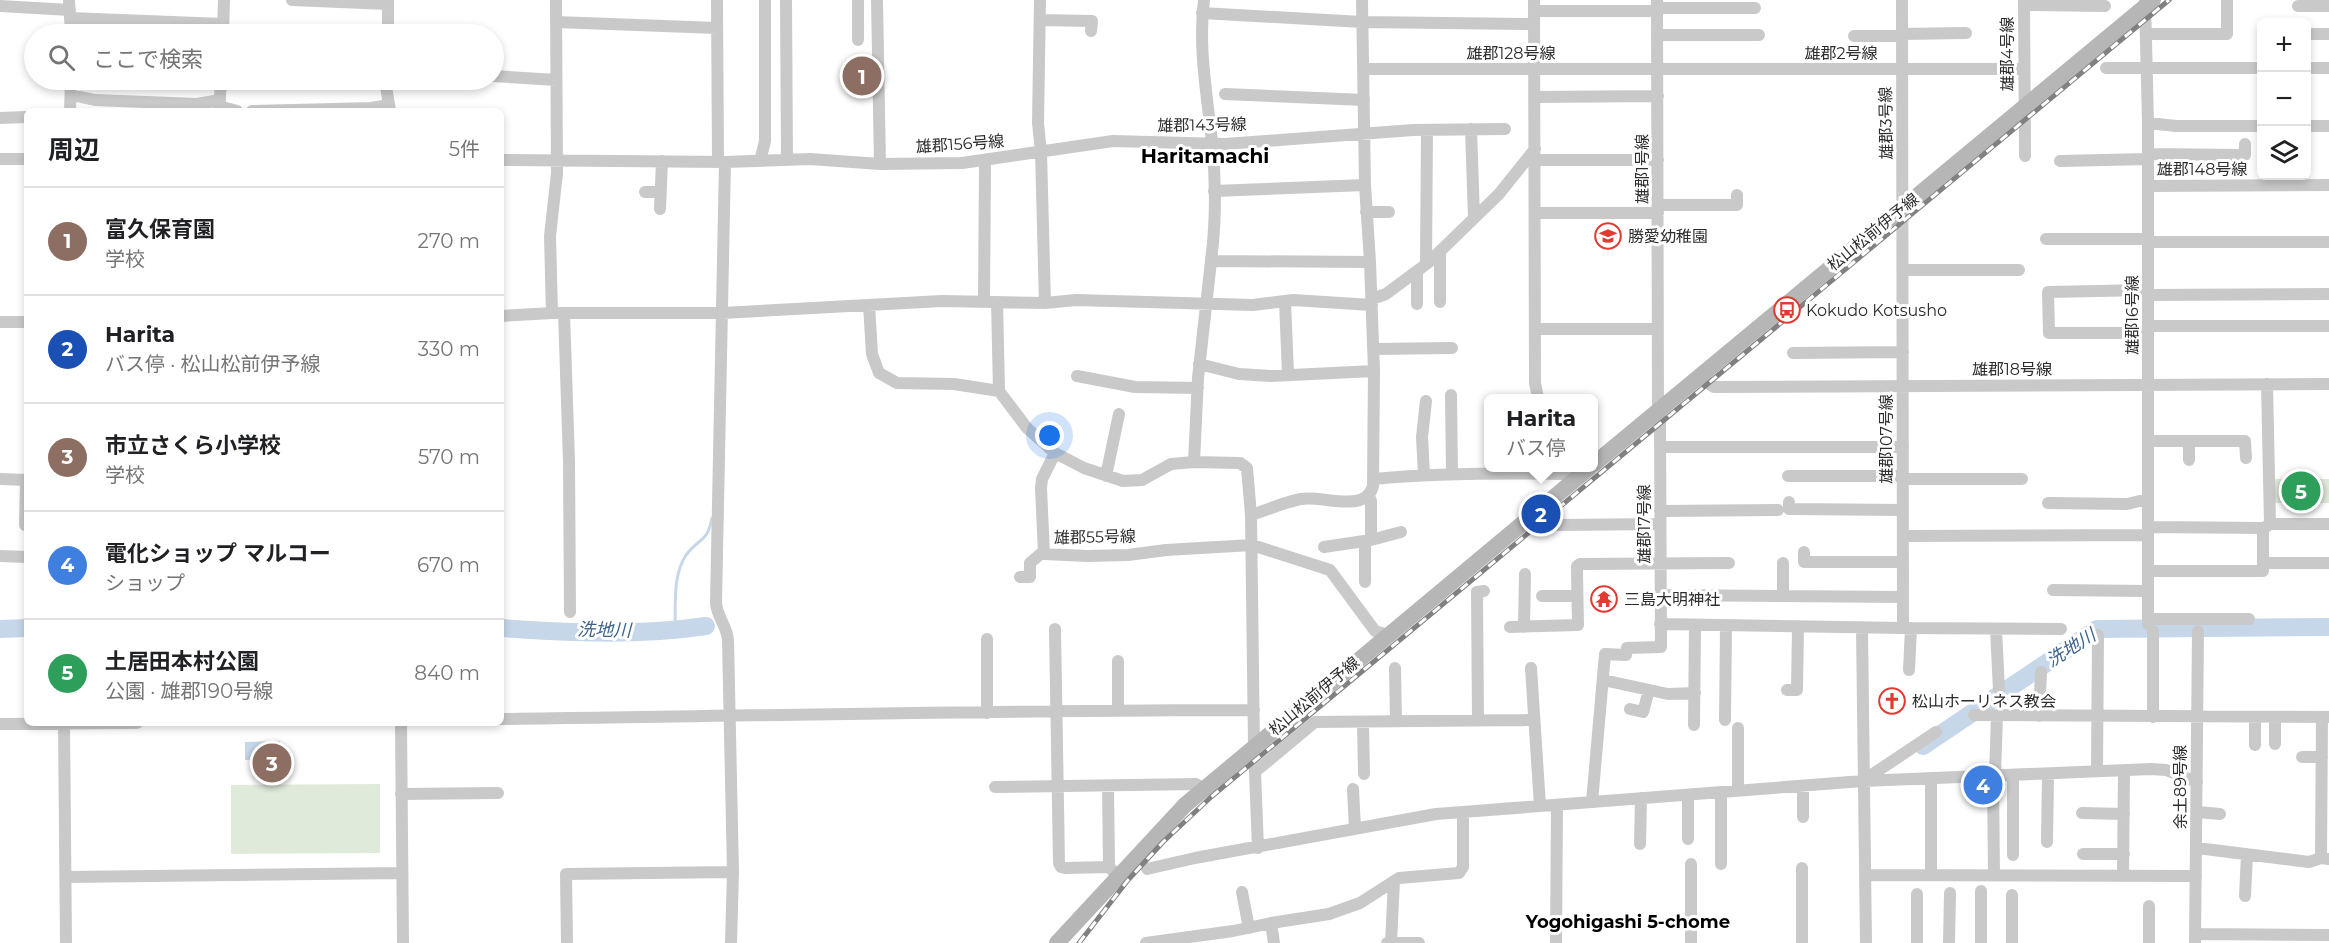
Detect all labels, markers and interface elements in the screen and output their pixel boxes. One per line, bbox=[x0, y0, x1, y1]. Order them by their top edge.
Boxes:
street label: 雄郡4号線 bbox=[1998, 17, 2017, 91]
map controls bbox=[2257, 18, 2311, 180]
button: + bbox=[2257, 18, 2311, 72]
search box bbox=[24, 24, 504, 90]
icon: search bbox=[45, 41, 78, 74]
street label: 雄郡128号線 bbox=[1466, 44, 1556, 63]
street label: 雄郡2号線 bbox=[1804, 44, 1878, 63]
text: ここで検索 bbox=[93, 46, 203, 73]
pin: 1 bbox=[842, 54, 882, 98]
button: − bbox=[2257, 72, 2311, 126]
street label: 雄郡3号線 bbox=[1876, 86, 1896, 160]
street label: 雄郡143号線 bbox=[1157, 115, 1247, 135]
button: layers bbox=[2257, 126, 2311, 180]
street label: 雄郡156号線 bbox=[915, 131, 1005, 157]
text: 周辺 bbox=[48, 134, 100, 166]
street label: 雄郡1号線 bbox=[1633, 134, 1652, 204]
text: 5件 bbox=[449, 137, 480, 161]
district label: Haritamachi bbox=[1141, 144, 1269, 168]
street label: 雄郡148号線 bbox=[2157, 160, 2247, 179]
street label: 松山松前伊予線 bbox=[1823, 189, 1923, 275]
text: 富久保育園 bbox=[105, 216, 215, 243]
school or university icon: 勝愛幼稚園 bbox=[1593, 221, 1623, 251]
place label: 勝愛幼稚園 bbox=[1628, 227, 1708, 246]
text: 1 bbox=[64, 229, 71, 253]
text: 270 m bbox=[418, 229, 480, 253]
text: 学校 bbox=[105, 247, 145, 271]
street label: 雄郡16号線 bbox=[2123, 275, 2142, 355]
bus stop icon: Kokudo Kotsusho bbox=[1772, 295, 1802, 325]
place label: Kokudo Kotsusho bbox=[1806, 301, 1947, 320]
text: Harita bbox=[105, 321, 175, 348]
text: 2 bbox=[62, 337, 73, 361]
text: 330 m bbox=[418, 337, 480, 361]
text: バス停 · 松山松前伊予線 bbox=[105, 352, 321, 376]
street label: 雄郡18号線 bbox=[1972, 360, 2052, 379]
popup bbox=[1484, 394, 1598, 472]
street label: 雄郡107号線 bbox=[1877, 394, 1896, 484]
text: Harita bbox=[1506, 405, 1576, 432]
your location bbox=[1035, 421, 1064, 450]
text: 市立さくら小学校 bbox=[105, 432, 281, 459]
text: バス停 bbox=[1506, 436, 1566, 460]
text: 3 bbox=[62, 445, 73, 469]
text: 570 m bbox=[418, 445, 480, 469]
text: 学校 bbox=[105, 463, 145, 487]
pin: 5 bbox=[2282, 468, 2320, 514]
street label: 雄郡17号線 bbox=[1635, 484, 1654, 564]
pin: 2 bbox=[1522, 492, 1560, 536]
street label: 雄郡55号線 bbox=[1054, 527, 1136, 547]
text: 電化ショップ マルコー bbox=[105, 540, 331, 567]
text: 4 bbox=[61, 553, 74, 577]
text: 670 m bbox=[417, 553, 480, 577]
text: ショップ bbox=[105, 571, 185, 595]
temple icon: 三島大明神社 bbox=[1589, 584, 1619, 614]
place label: 三島大明神社 bbox=[1624, 590, 1720, 609]
water label: 洗地川 bbox=[577, 619, 633, 642]
water label: 洗地川 bbox=[2042, 623, 2101, 672]
text: 土居田本村公園 bbox=[105, 648, 259, 675]
street label: 松山松前伊予線 bbox=[1265, 653, 1363, 739]
text: 5 bbox=[62, 661, 73, 685]
text: 840 m bbox=[414, 661, 480, 685]
text: 公園 · 雄郡190号線 bbox=[105, 679, 273, 703]
church icon: 松山ホーリネス教会 bbox=[1877, 686, 1907, 716]
place label: 松山ホーリネス教会 bbox=[1912, 692, 2056, 711]
pin: 3 bbox=[252, 740, 292, 786]
street label: 余土89号線 bbox=[2171, 745, 2190, 829]
pin: 4 bbox=[1964, 762, 2002, 808]
district label: Yogohigashi 5-chome bbox=[1525, 911, 1730, 933]

